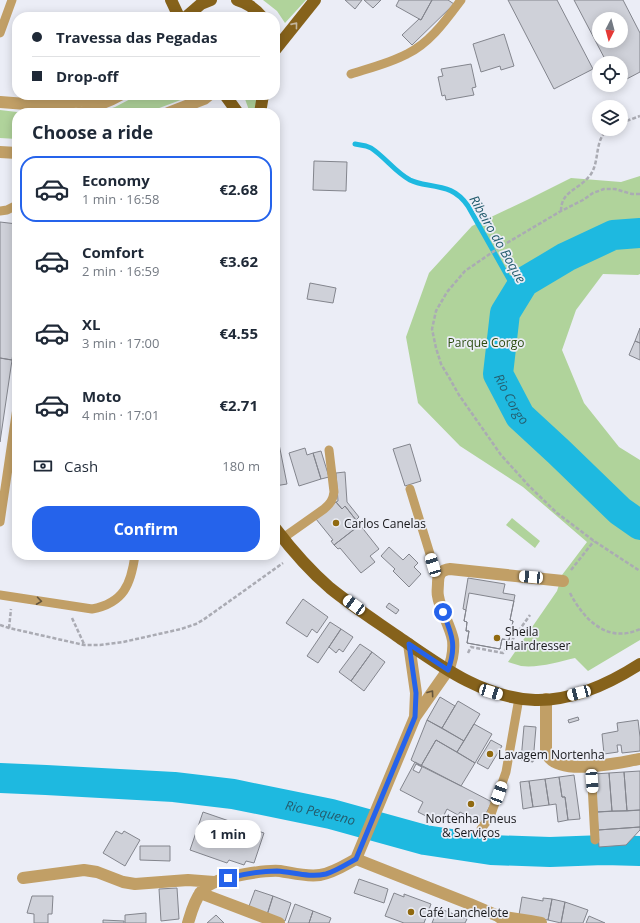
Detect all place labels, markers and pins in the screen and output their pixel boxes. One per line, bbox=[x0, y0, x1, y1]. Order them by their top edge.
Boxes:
place label: Carlos Canelas bbox=[344, 515, 426, 532]
marker: Carlos Canelas bbox=[331, 518, 341, 528]
place label: Sheila Hairdresser bbox=[505, 623, 571, 654]
marker: Sheila Hairdresser bbox=[492, 633, 502, 643]
place label: Lavagem Nortenha bbox=[498, 746, 605, 763]
marker: Lavagem Nortenha bbox=[485, 749, 495, 759]
marker: Nortenha Pneus & Serviços bbox=[466, 799, 476, 809]
place label: Nortenha Pneus & Serviços bbox=[425, 810, 517, 841]
place label: Café Lanchelote bbox=[419, 904, 509, 921]
marker: Café Lanchelote bbox=[406, 907, 416, 917]

